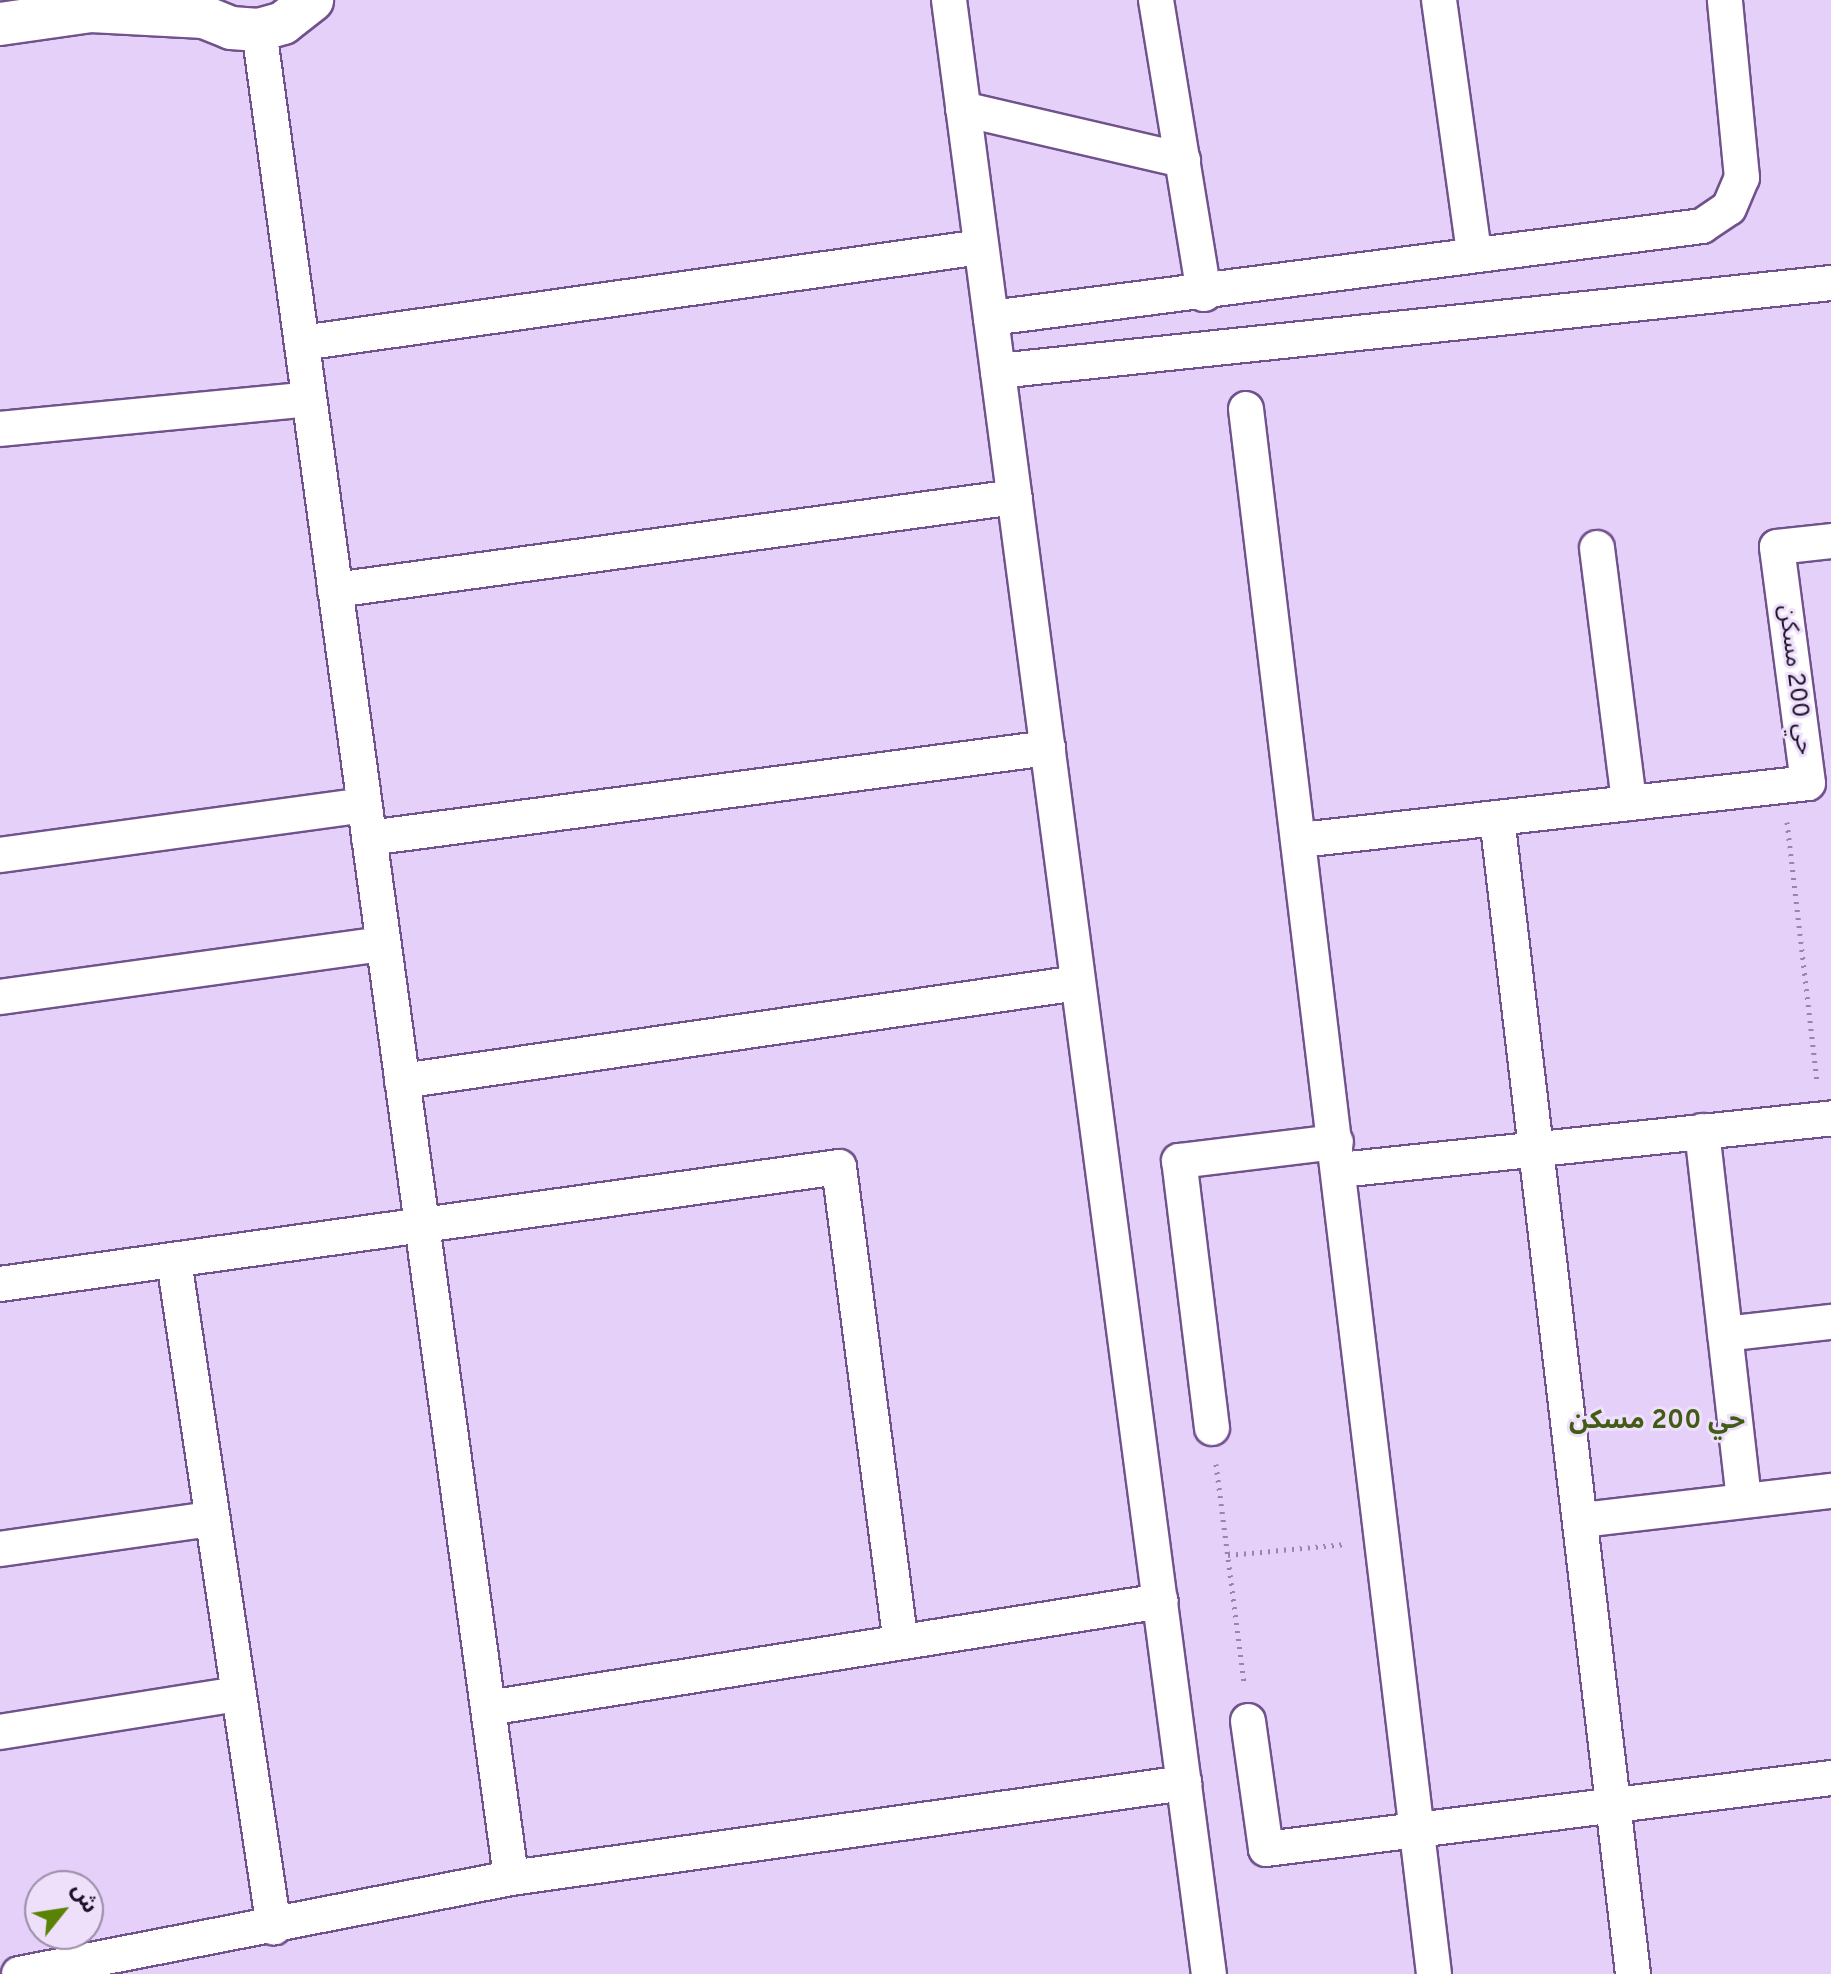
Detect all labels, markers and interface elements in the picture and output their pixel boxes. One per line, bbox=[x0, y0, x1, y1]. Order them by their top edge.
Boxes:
street label: حي 200 مسكن bbox=[1770, 603, 1818, 757]
district label: حي 200 مسكن bbox=[1569, 1406, 1745, 1438]
north arrow bbox=[24, 1870, 104, 1950]
text: ش bbox=[64, 1879, 103, 1919]

